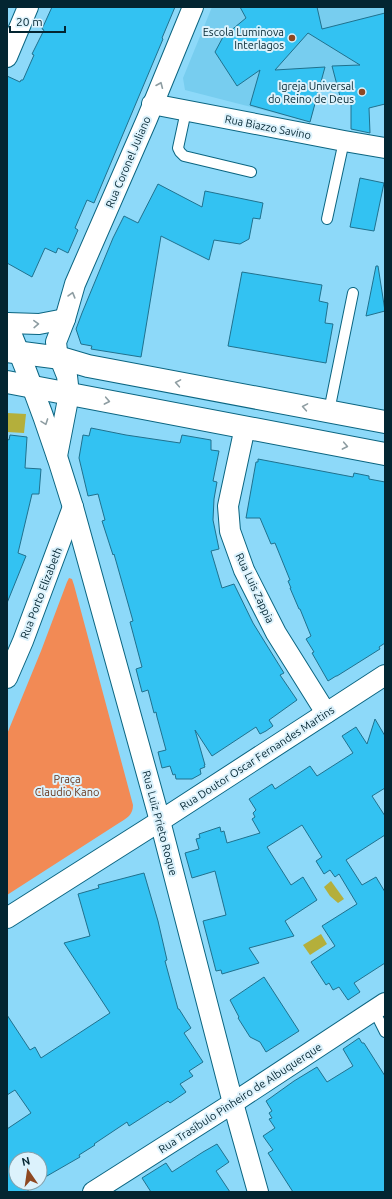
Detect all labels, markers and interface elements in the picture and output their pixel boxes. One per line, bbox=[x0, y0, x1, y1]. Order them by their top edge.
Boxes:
scale bar bbox=[10, 8, 65, 34]
text: 20 m bbox=[16, 15, 43, 28]
place label: Escola Luminova Interlagos bbox=[203, 26, 284, 51]
marker: Escola Luminova Interlagos bbox=[287, 33, 297, 43]
place label: Igreja Universal do Reino de Deus bbox=[268, 80, 354, 105]
one-way arrow bbox=[156, 82, 164, 89]
marker: Igreja Universal do Reino de Deus bbox=[357, 87, 367, 97]
street label: Rua Biazzo Savino bbox=[224, 113, 312, 141]
street label: Rua Coronel Juliano bbox=[103, 114, 153, 210]
one-way arrow bbox=[67, 292, 76, 299]
one-way arrow bbox=[33, 319, 39, 328]
one-way arrow bbox=[174, 379, 181, 388]
one-way arrow bbox=[104, 396, 110, 405]
one-way arrow bbox=[302, 403, 309, 411]
one-way arrow bbox=[40, 418, 48, 425]
one-way arrow bbox=[342, 441, 348, 450]
street label: Rua Porto Elizabeth bbox=[18, 545, 64, 641]
street label: Rua Luis Zappia bbox=[233, 551, 277, 625]
street label: Rua Doutor Oscar Fernandes Martins bbox=[178, 703, 337, 812]
street label: Rua Luiz Prieto Roque bbox=[140, 769, 180, 877]
park label: Praça Claudio Kano bbox=[35, 773, 99, 798]
street label: Rua Trasíbulo Pinheiro de Albuquerque bbox=[156, 1041, 324, 1155]
north arrow bbox=[8, 1151, 48, 1191]
text: N bbox=[20, 1154, 31, 1168]

